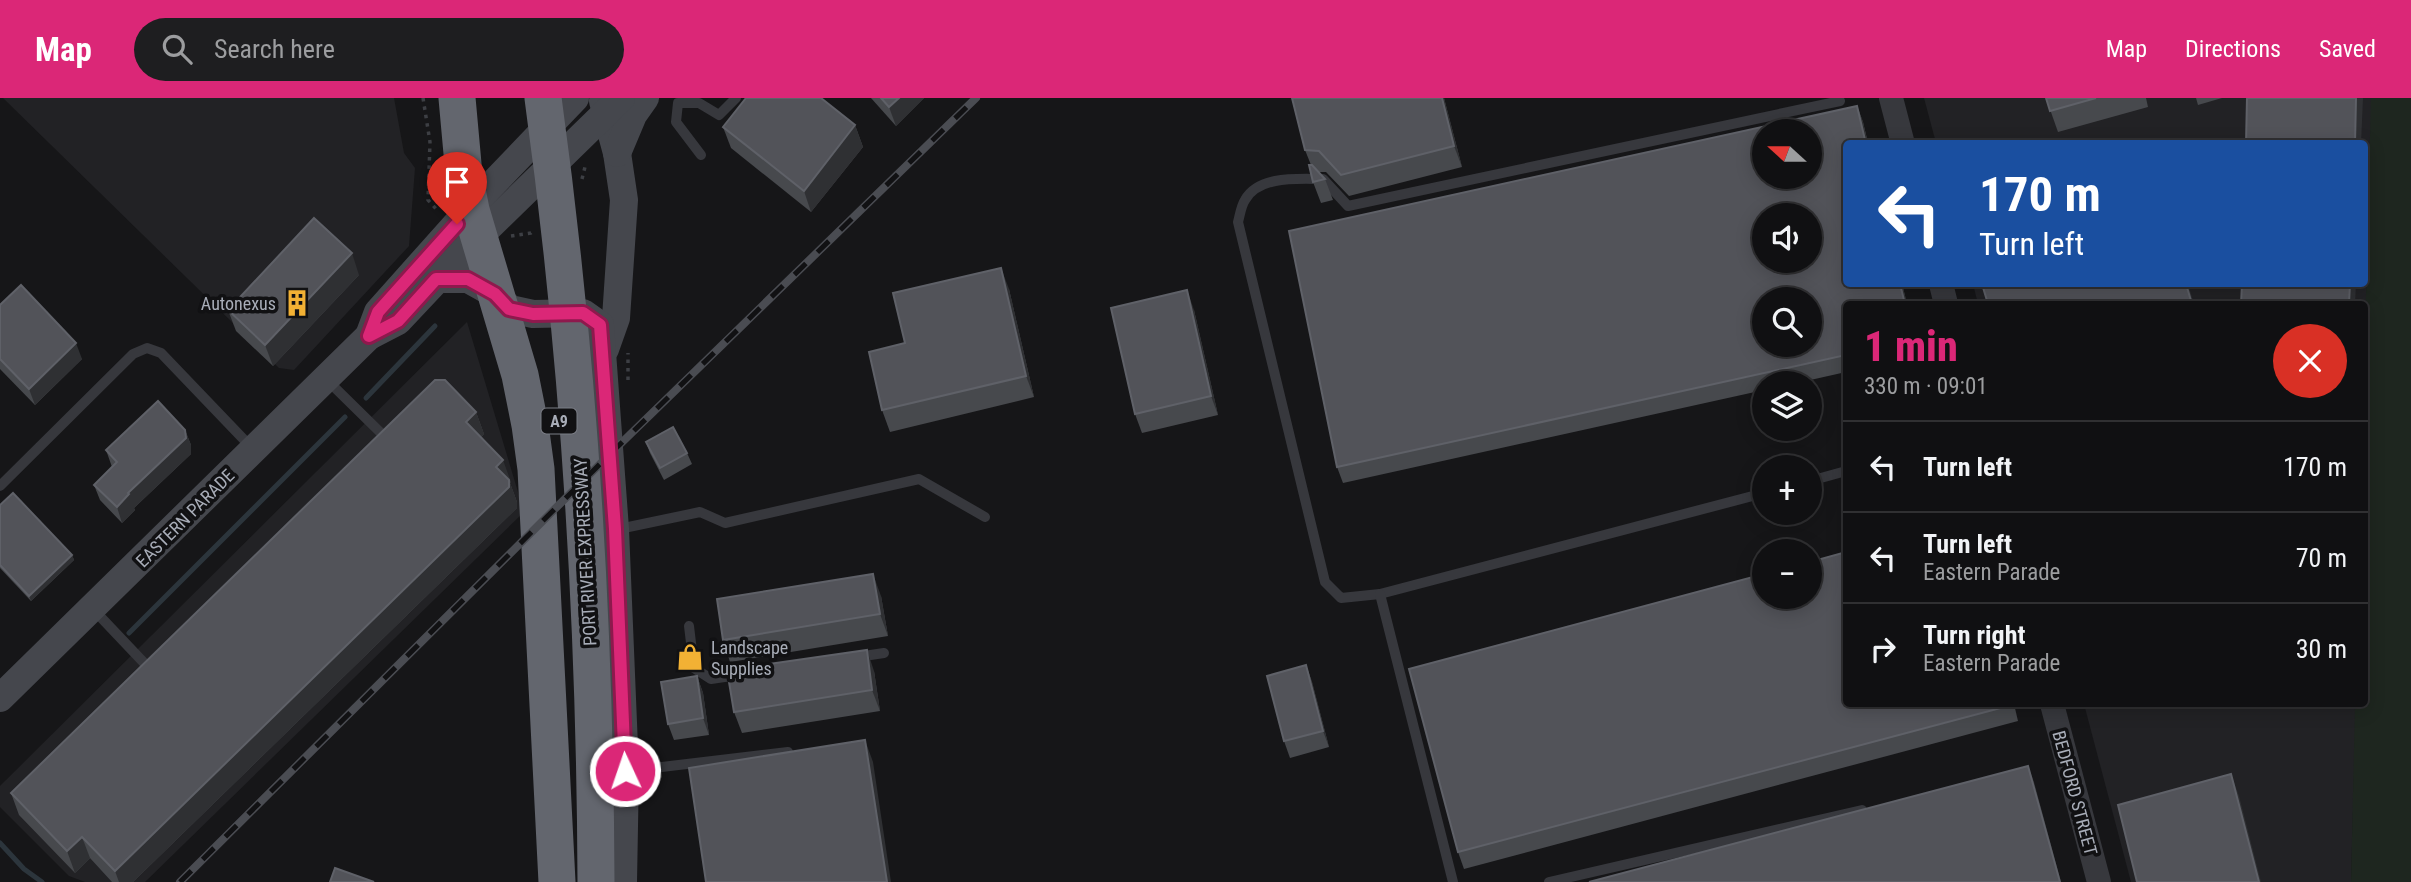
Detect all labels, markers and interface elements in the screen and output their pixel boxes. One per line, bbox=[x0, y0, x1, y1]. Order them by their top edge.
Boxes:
search box bbox=[134, 18, 624, 81]
text: Map bbox=[35, 30, 92, 69]
icon: search bbox=[158, 30, 196, 68]
text: Search here bbox=[214, 34, 335, 64]
text: Map bbox=[2106, 35, 2147, 63]
text: Directions bbox=[2185, 35, 2281, 63]
text: Saved bbox=[2319, 35, 2376, 63]
north arrow bbox=[1752, 119, 1822, 189]
map controls bbox=[1752, 119, 1822, 609]
pin bbox=[427, 152, 487, 224]
icon: arrive bbox=[438, 163, 476, 201]
text: 170 m bbox=[1979, 166, 2101, 223]
icon: left bbox=[1864, 168, 1955, 259]
button: sound bbox=[1752, 203, 1822, 273]
text: Turn left bbox=[1979, 225, 2084, 263]
button: search bbox=[1752, 287, 1822, 357]
building icon: Autonexus bbox=[282, 288, 312, 318]
place label: Autonexus bbox=[201, 293, 276, 314]
text: 1 min bbox=[1864, 322, 1958, 371]
button: close bbox=[2273, 324, 2347, 398]
button: layers bbox=[1752, 371, 1822, 441]
text: 330 m · 09:01 bbox=[1864, 373, 1988, 400]
road number: A9 bbox=[542, 408, 576, 434]
icon: left bbox=[1864, 448, 1902, 486]
text: Turn left bbox=[1923, 452, 2012, 482]
text: 170 m bbox=[2283, 452, 2347, 482]
button: + bbox=[1752, 455, 1822, 525]
street label: PORT RIVER EXPRESSWAY bbox=[570, 457, 600, 646]
street label: EASTERN PARADE bbox=[132, 465, 238, 571]
text: Turn left bbox=[1923, 529, 2012, 559]
button: − bbox=[1752, 539, 1822, 609]
icon: left bbox=[1864, 539, 1902, 577]
text: 70 m bbox=[2296, 543, 2347, 573]
text: Eastern Parade bbox=[1923, 559, 2060, 586]
text: Turn right bbox=[1923, 620, 2025, 650]
icon: right bbox=[1864, 630, 1902, 668]
text: 30 m bbox=[2296, 634, 2347, 664]
place label: Landscape Supplies bbox=[711, 637, 788, 679]
shop icon: Landscape Supplies bbox=[675, 642, 705, 672]
text: Eastern Parade bbox=[1923, 650, 2060, 677]
street label: BEDFORD STREET bbox=[2048, 728, 2102, 858]
position arrow bbox=[588, 734, 662, 808]

